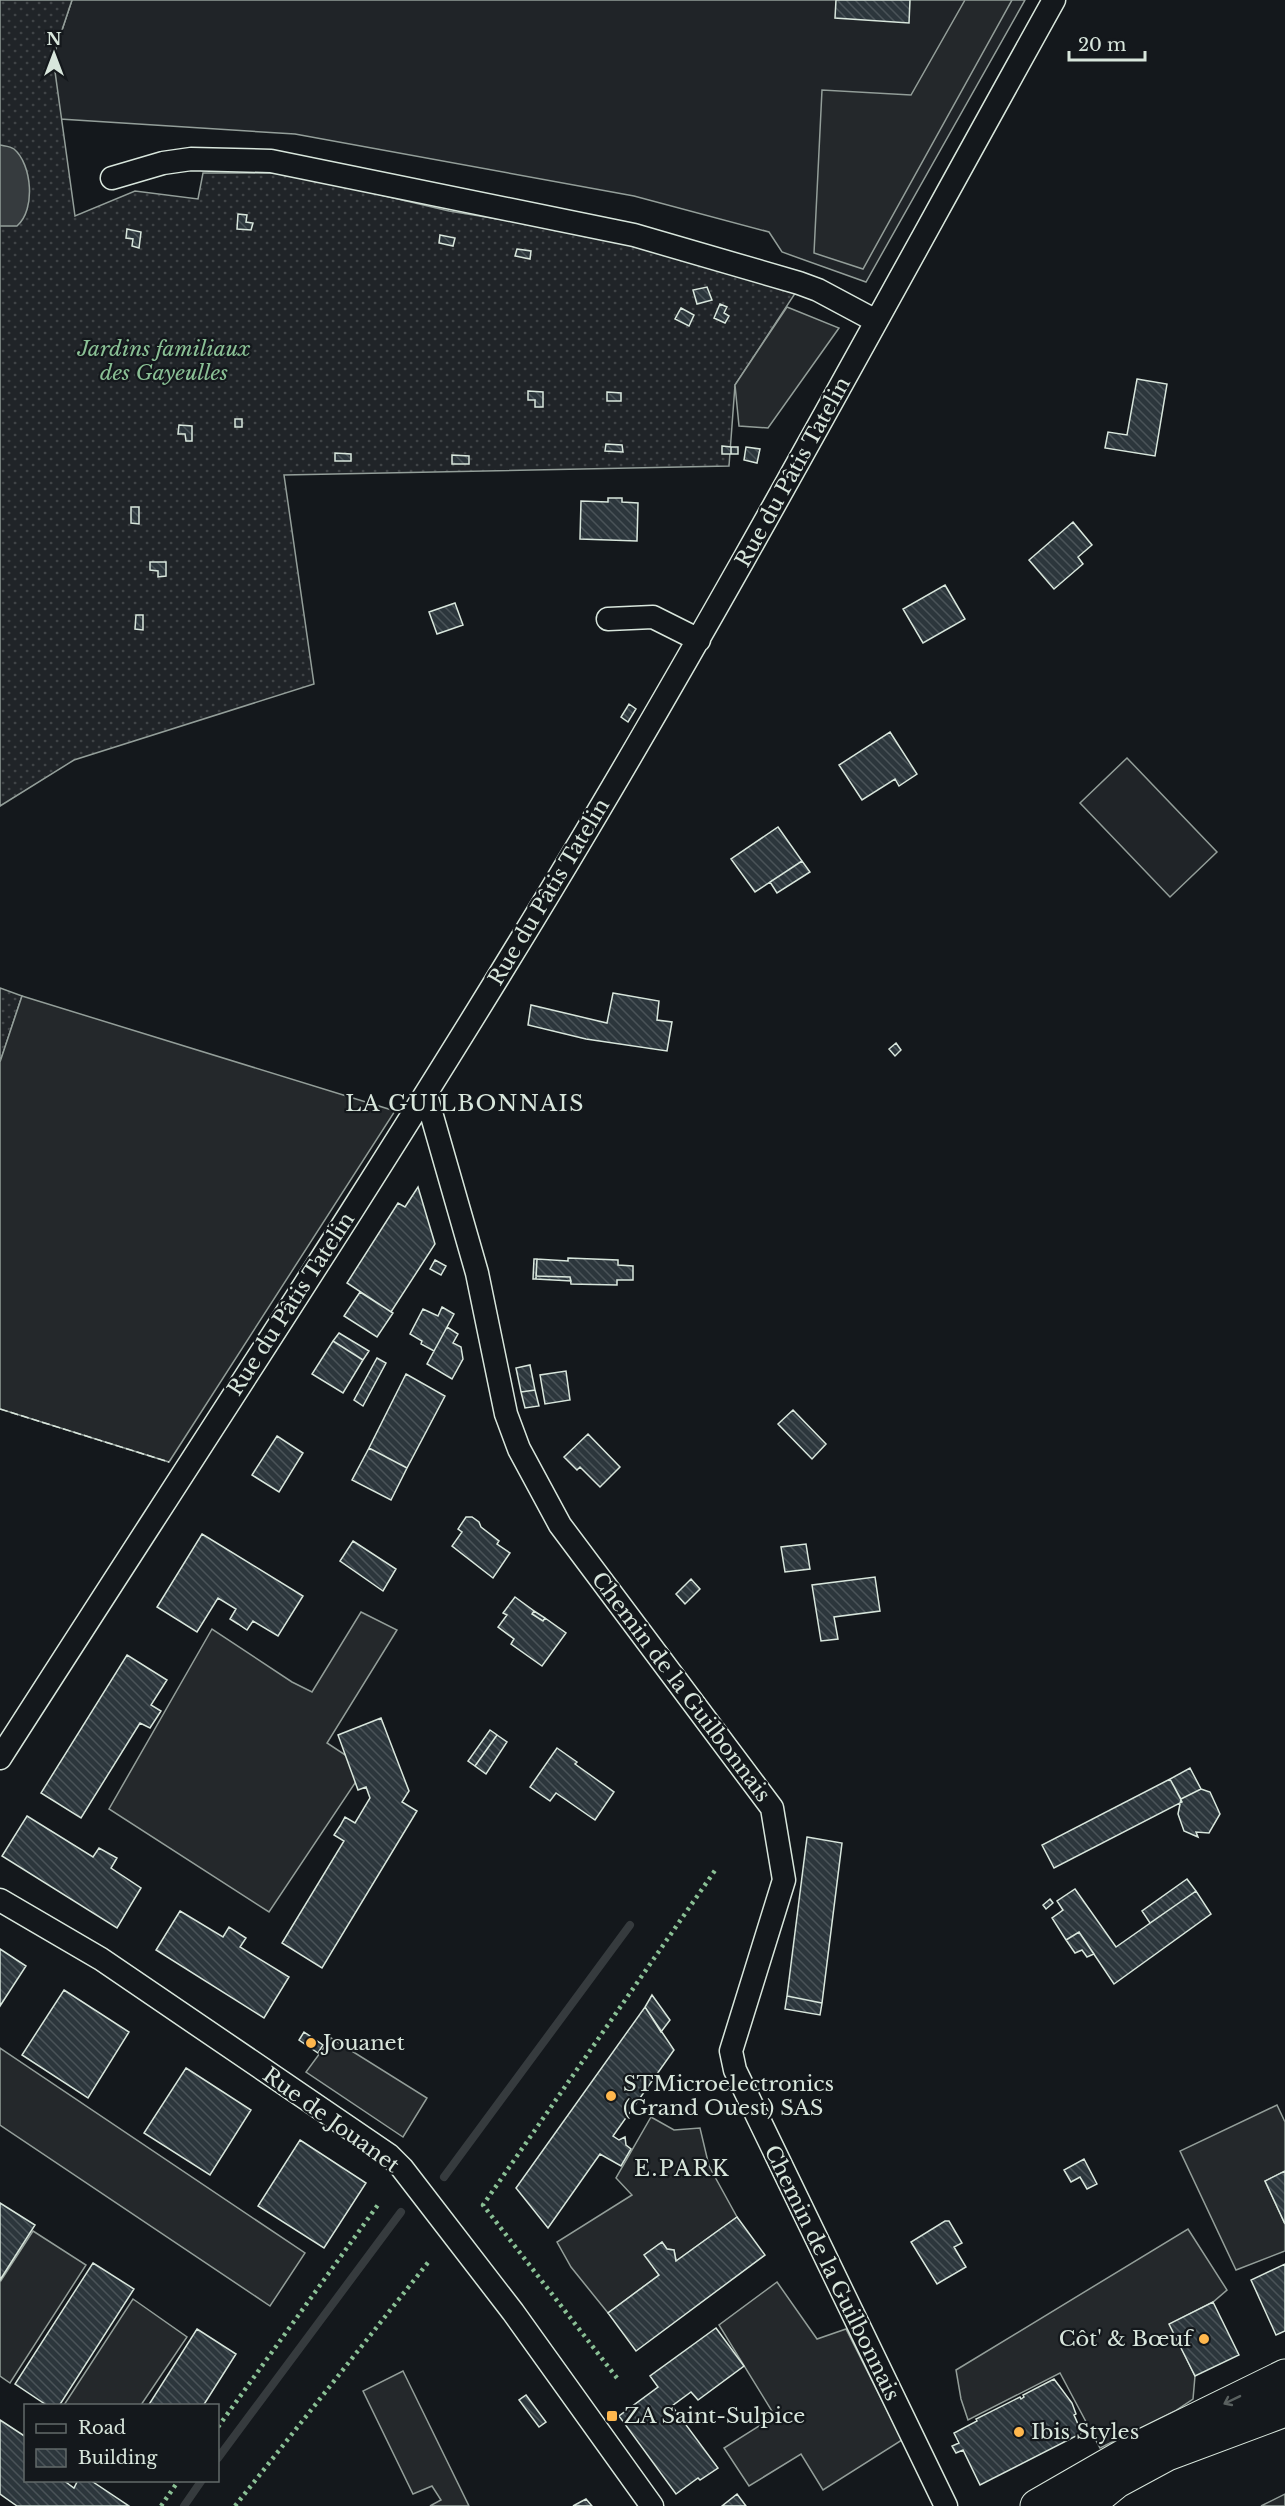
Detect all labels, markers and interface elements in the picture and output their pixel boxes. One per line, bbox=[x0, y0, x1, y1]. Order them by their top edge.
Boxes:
north arrow bbox=[24, 24, 84, 84]
scale bar bbox=[1069, 24, 1146, 62]
text: N bbox=[46, 29, 62, 49]
text: 20 m bbox=[1078, 34, 1126, 56]
park label: Jardins familiaux des Gayeulles bbox=[77, 336, 250, 386]
street label: Rue du Pâtis Tatelin bbox=[730, 372, 856, 572]
street label: Rue du Pâtis Tatelin bbox=[483, 794, 615, 990]
district label: LA GUILBONNAIS bbox=[345, 1090, 585, 1117]
street label: Rue du Pâtis Tatelin bbox=[222, 1207, 360, 1401]
street label: Chemin de la Guilbonnais bbox=[586, 1567, 776, 1807]
place label: Jouanet bbox=[320, 2030, 405, 2056]
marker: Jouanet bbox=[304, 2036, 318, 2050]
street label: Rue de Jouanet bbox=[258, 2062, 404, 2178]
place label: STMicroelectronics (Grand Ouest) SAS bbox=[623, 2071, 834, 2121]
marker: STMicroelectronics (Grand Ouest) SAS bbox=[604, 2089, 618, 2103]
street label: Chemin de la Guilbonnais bbox=[759, 2141, 905, 2405]
district label: E.PARK bbox=[634, 2155, 730, 2182]
place label: Côt' & Bœuf bbox=[1059, 2326, 1194, 2352]
marker: Côt' & Bœuf bbox=[1197, 2332, 1211, 2346]
one-way arrow bbox=[1223, 2395, 1241, 2407]
place label: ZA Saint-Sulpice bbox=[624, 2403, 805, 2429]
legend bbox=[24, 2404, 219, 2482]
marker: ZA Saint-Sulpice bbox=[605, 2409, 619, 2423]
text: Road bbox=[78, 2417, 126, 2439]
place label: Ibis Styles bbox=[1031, 2419, 1139, 2445]
marker: Ibis Styles bbox=[1012, 2425, 1026, 2439]
text: Building bbox=[78, 2447, 157, 2469]

